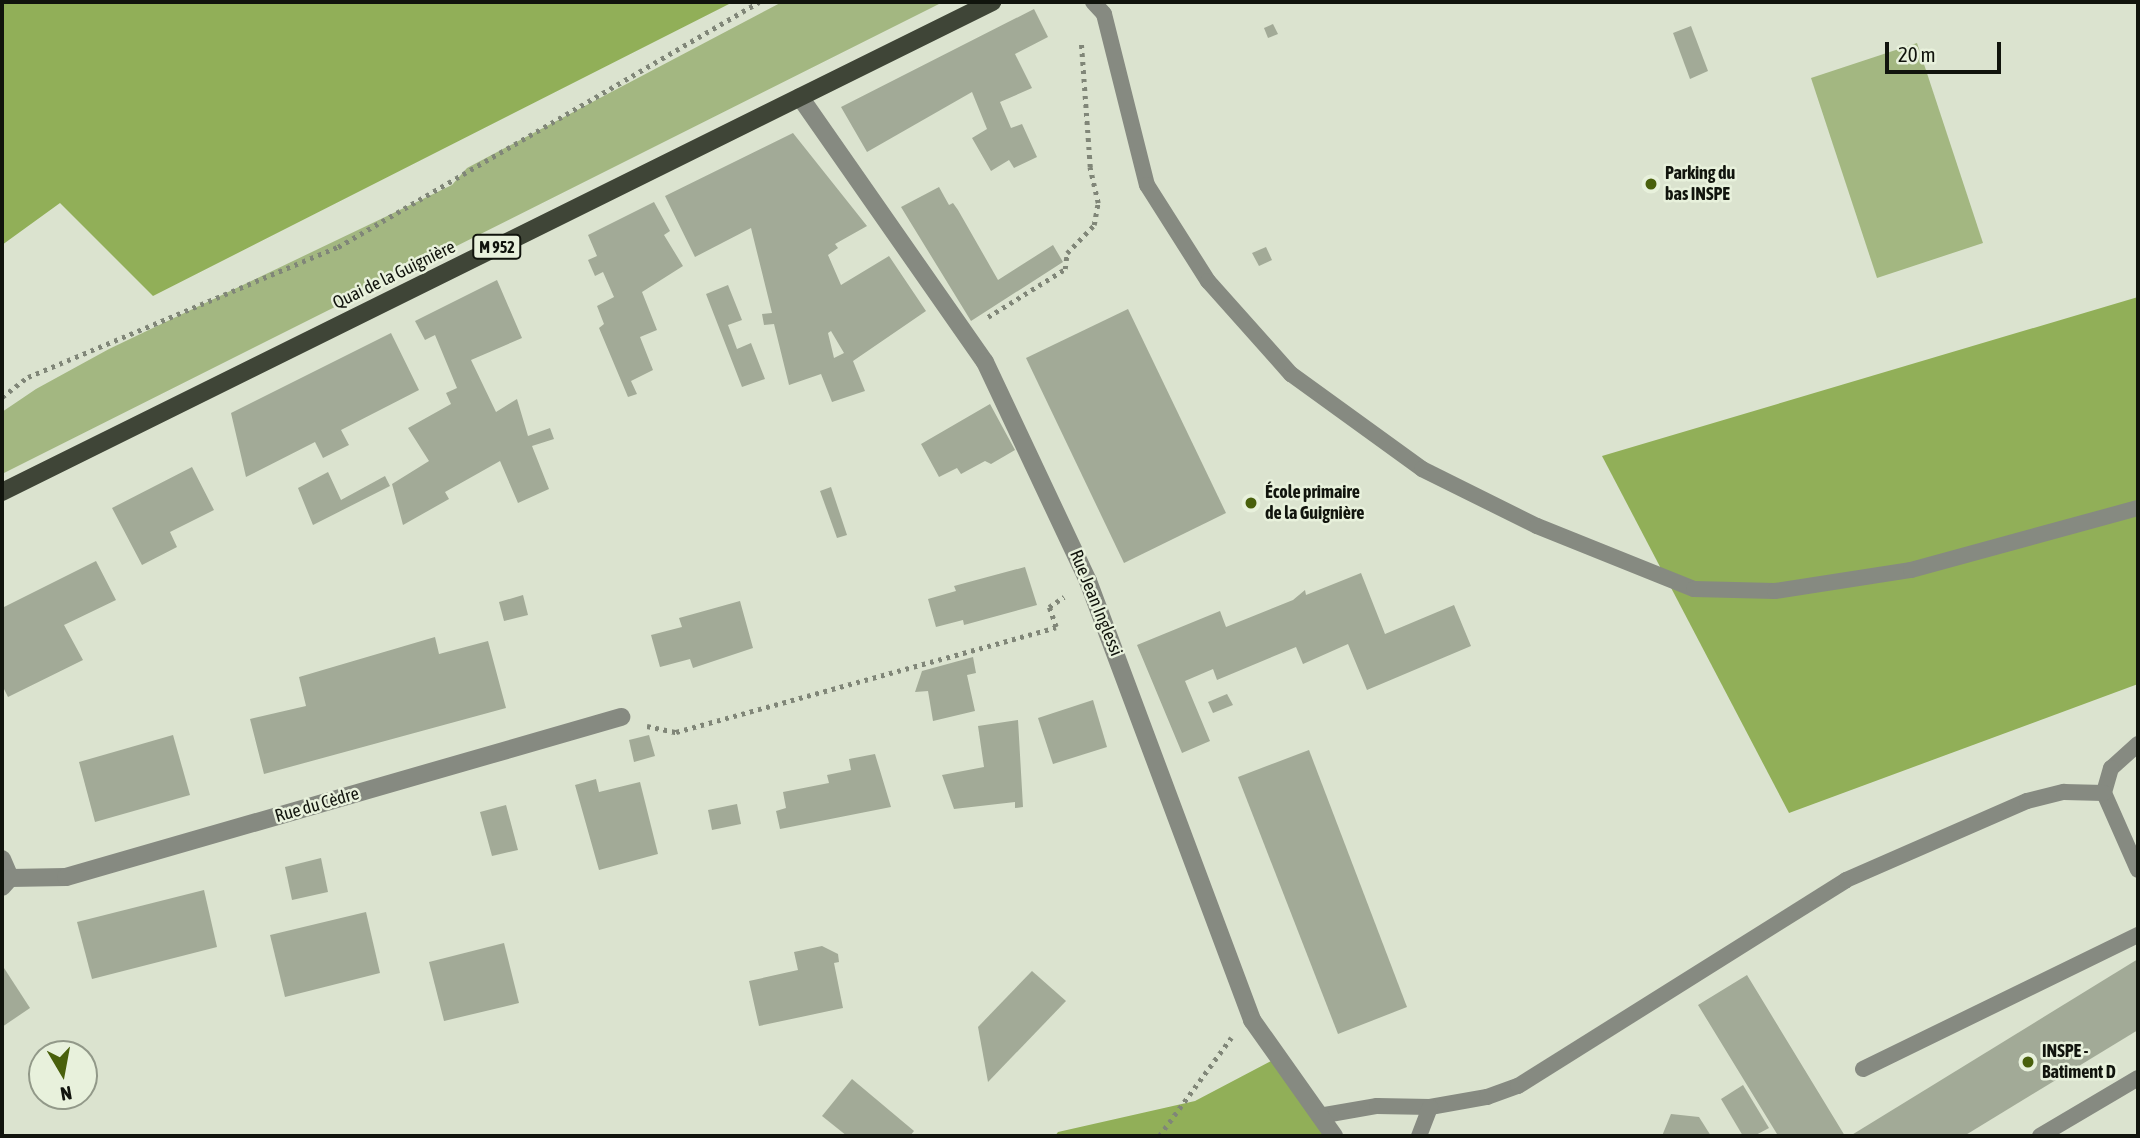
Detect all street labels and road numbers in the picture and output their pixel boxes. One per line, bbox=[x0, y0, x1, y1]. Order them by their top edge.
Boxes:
road number: M 952 bbox=[471, 234, 523, 260]
street label: Quai de la Guignière bbox=[329, 236, 459, 314]
street label: Rue Jean Inglessi bbox=[1065, 547, 1127, 659]
street label: Rue du Cèdre bbox=[273, 783, 361, 827]

